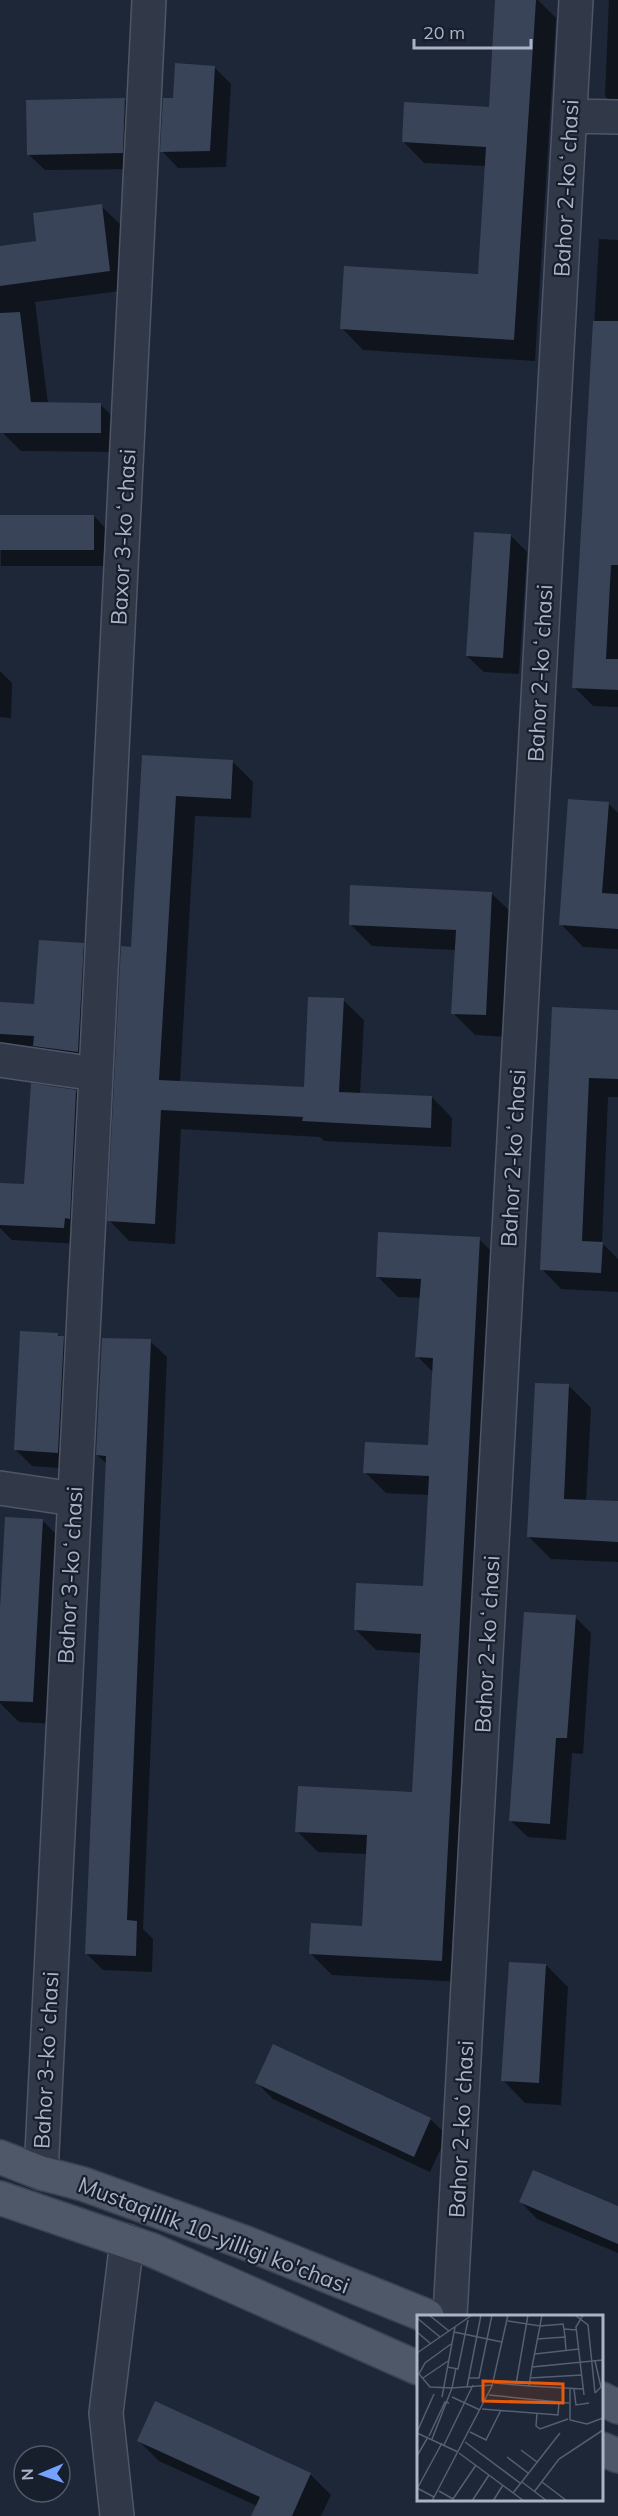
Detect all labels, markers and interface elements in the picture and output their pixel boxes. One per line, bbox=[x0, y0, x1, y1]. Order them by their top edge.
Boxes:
scale bar bbox=[414, 12, 531, 50]
text: 20 m bbox=[423, 21, 465, 44]
street label: Bahor 2-koʻchasi bbox=[547, 99, 585, 277]
street label: Baxor 3-koʻchasi bbox=[104, 448, 142, 626]
street label: Bahor 2-koʻchasi bbox=[521, 584, 559, 762]
street label: Bahor 2-koʻchasi bbox=[494, 1069, 532, 1247]
street label: Bahor 3-koʻchasi bbox=[51, 1486, 89, 1664]
street label: Bahor 2-koʻchasi bbox=[468, 1555, 506, 1733]
street label: Bahor 3-koʻchasi bbox=[27, 1971, 65, 2149]
street label: Bahor 2-koʻchasi bbox=[442, 2040, 480, 2218]
street label: Mustaqillik 10-yilligi ko'chasi bbox=[74, 2170, 354, 2300]
inset map bbox=[417, 2315, 603, 2501]
north arrow bbox=[12, 2444, 72, 2504]
text: N bbox=[17, 2468, 37, 2481]

